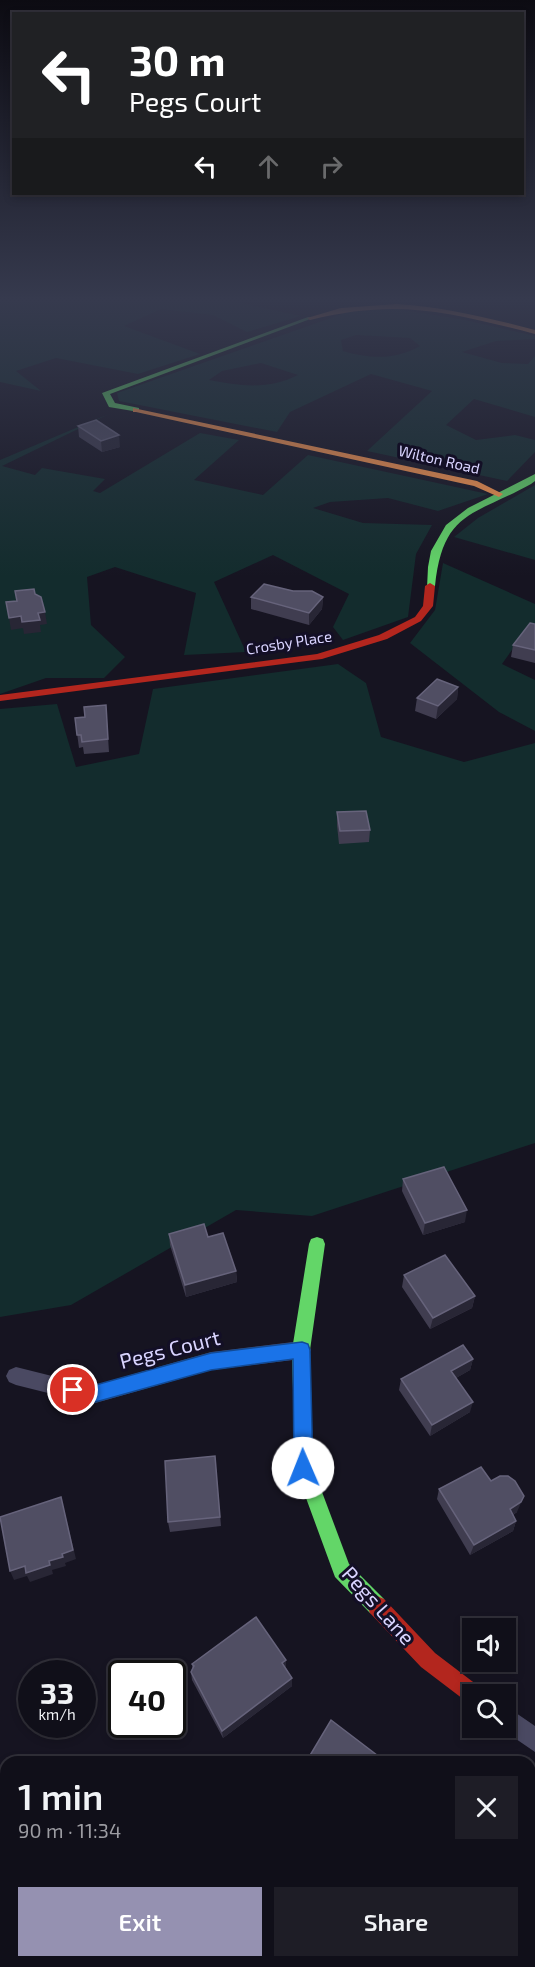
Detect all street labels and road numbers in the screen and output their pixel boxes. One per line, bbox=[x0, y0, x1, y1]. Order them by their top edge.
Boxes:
street label: Wilton Road bbox=[397, 441, 482, 477]
street label: Crosby Place bbox=[245, 626, 333, 658]
street label: Pegs Court bbox=[117, 1324, 223, 1373]
street label: Pegs Lane bbox=[338, 1561, 421, 1649]

